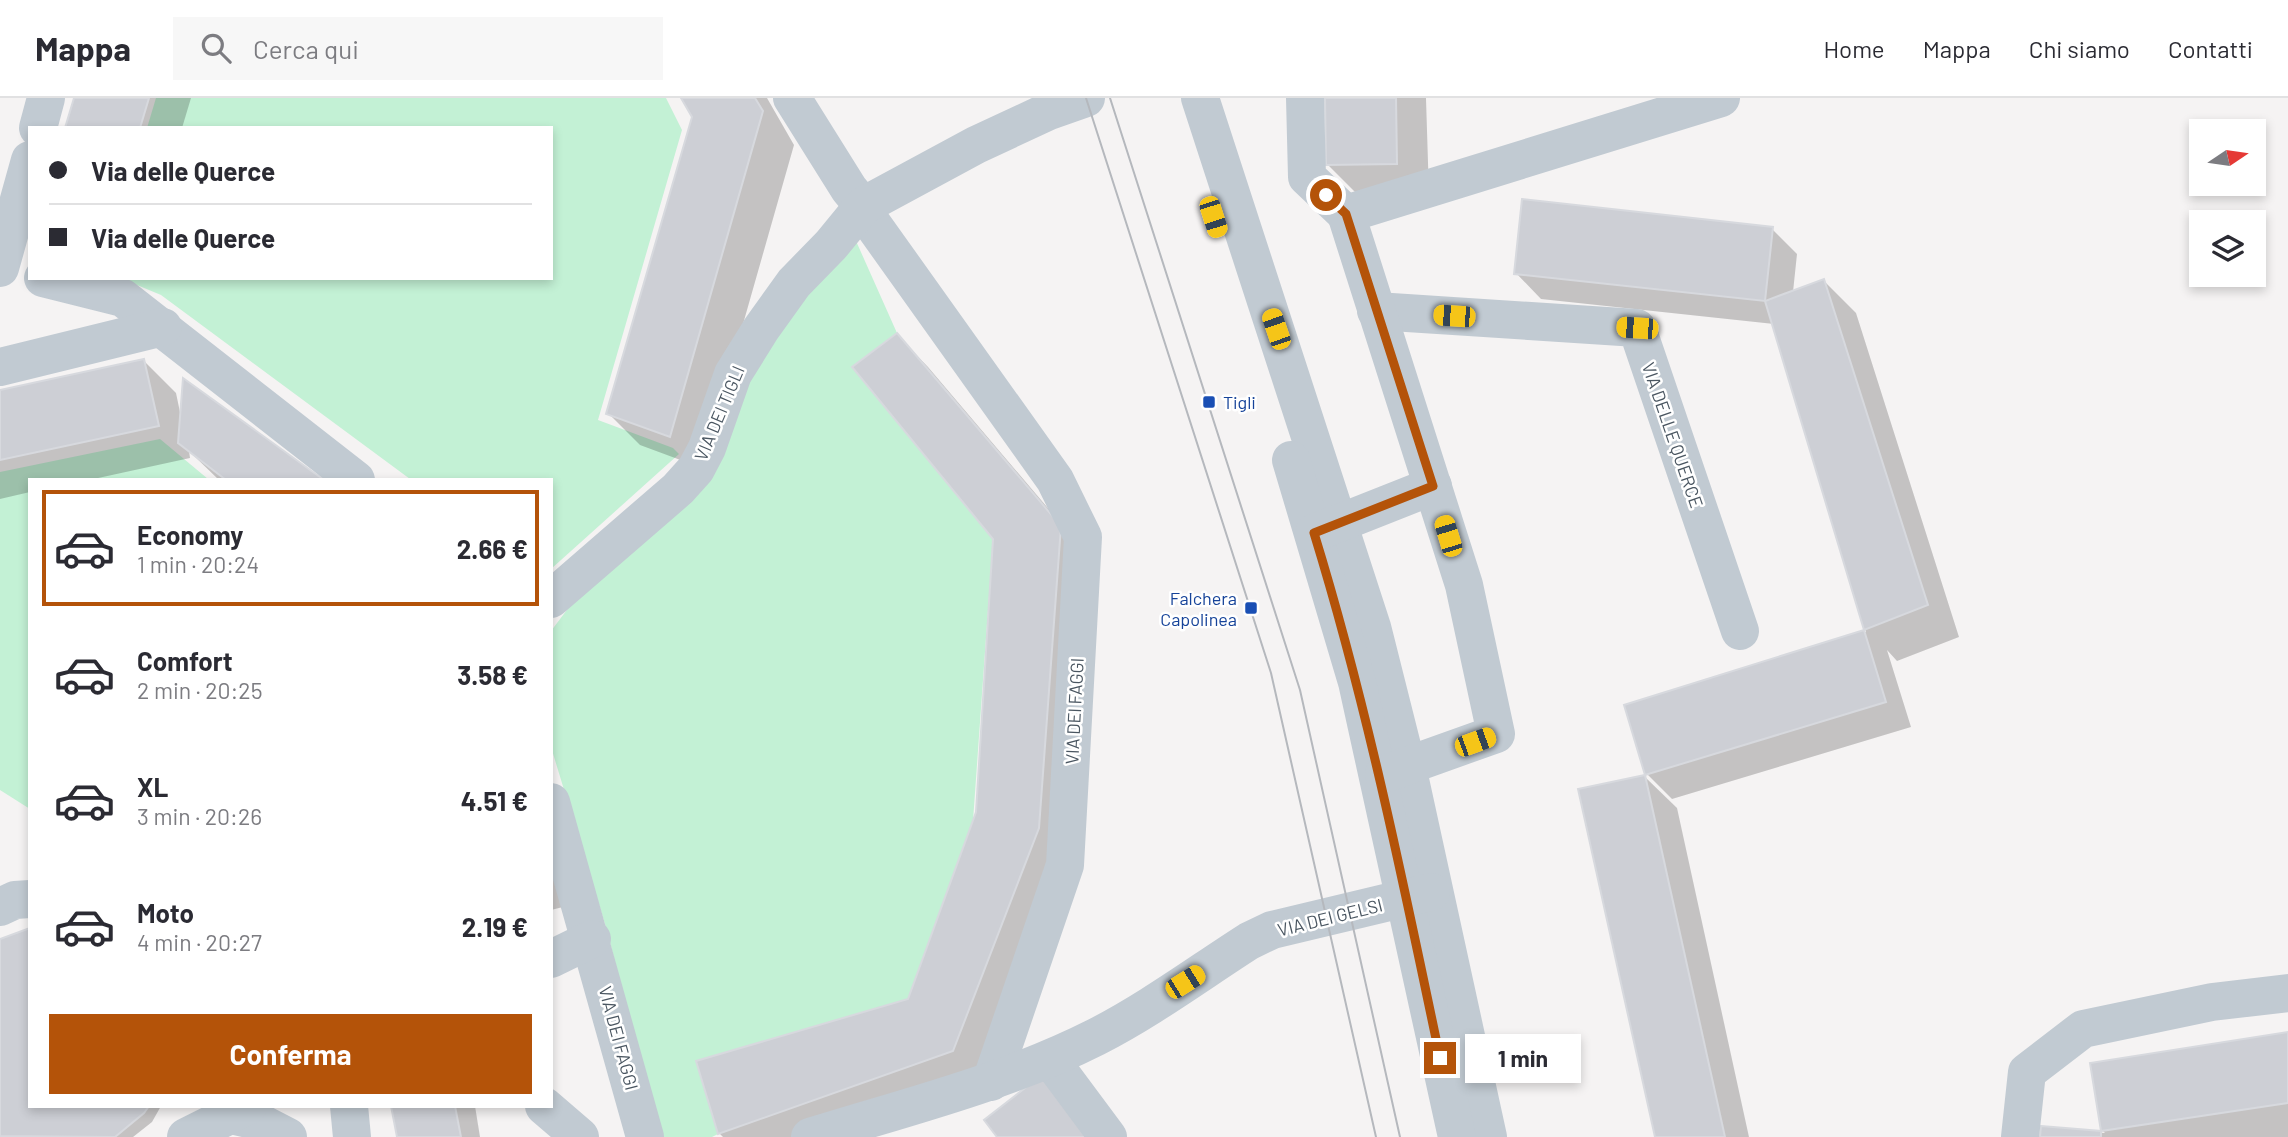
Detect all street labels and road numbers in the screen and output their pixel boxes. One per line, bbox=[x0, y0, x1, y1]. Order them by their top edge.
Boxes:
street label: VIA DELLE QUERCE bbox=[1638, 359, 1708, 511]
street label: VIA DEI TIGLI bbox=[689, 362, 749, 464]
street label: VIA DEI FAGGI bbox=[1060, 657, 1088, 765]
street label: VIA DEI GELSI bbox=[1275, 893, 1385, 941]
street label: VIA DEI FAGGI bbox=[595, 984, 643, 1092]

